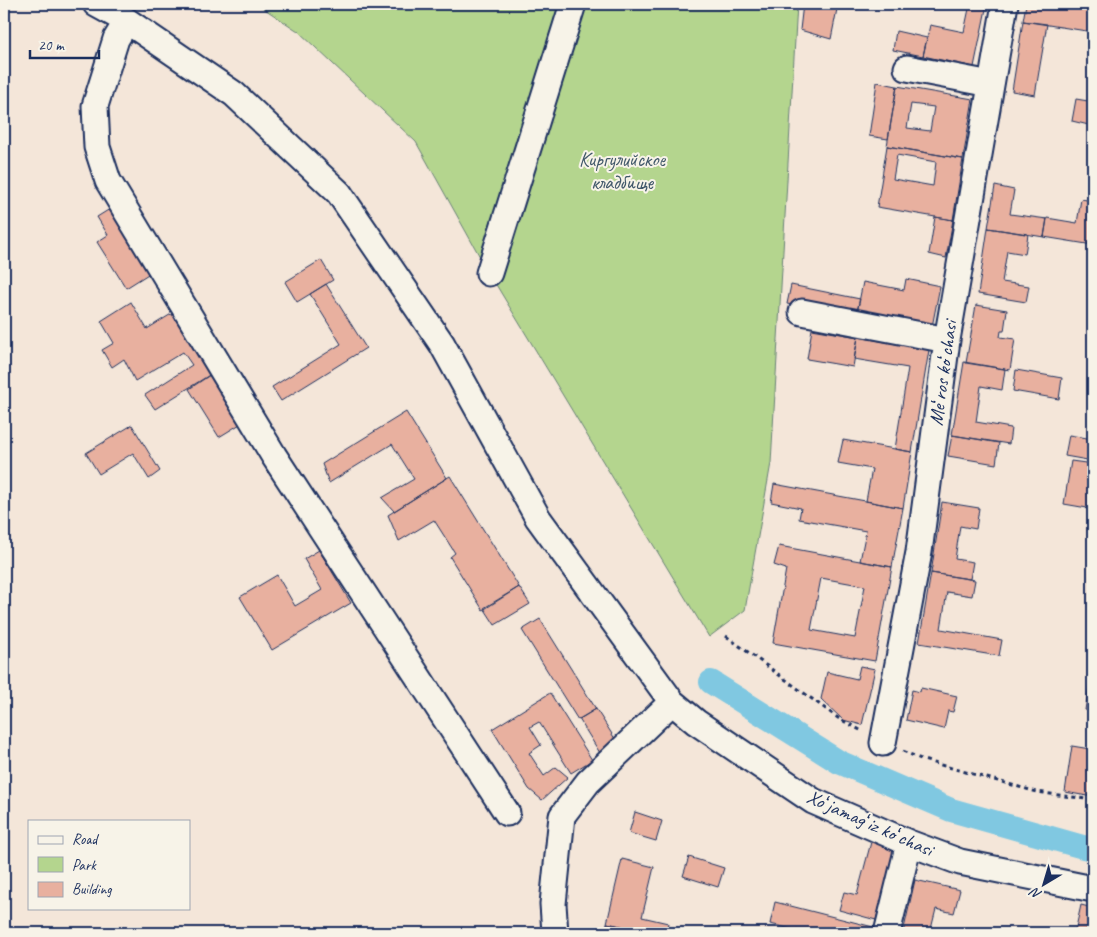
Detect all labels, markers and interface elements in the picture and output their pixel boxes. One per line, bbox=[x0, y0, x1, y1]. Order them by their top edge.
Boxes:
scale bar bbox=[30, 28, 99, 60]
text: 20 m bbox=[38, 36, 65, 55]
park label: Киргулийское кладбище bbox=[579, 147, 666, 195]
street label: Meʻros koʻchasi bbox=[923, 317, 963, 427]
street label: Xoʻjamagʻiz koʻchasi bbox=[803, 784, 939, 863]
legend bbox=[28, 820, 190, 910]
text: Road bbox=[72, 830, 99, 849]
text: Park bbox=[72, 856, 97, 875]
north arrow bbox=[1020, 860, 1070, 910]
text: Building bbox=[72, 880, 112, 899]
text: N bbox=[1026, 883, 1045, 903]

